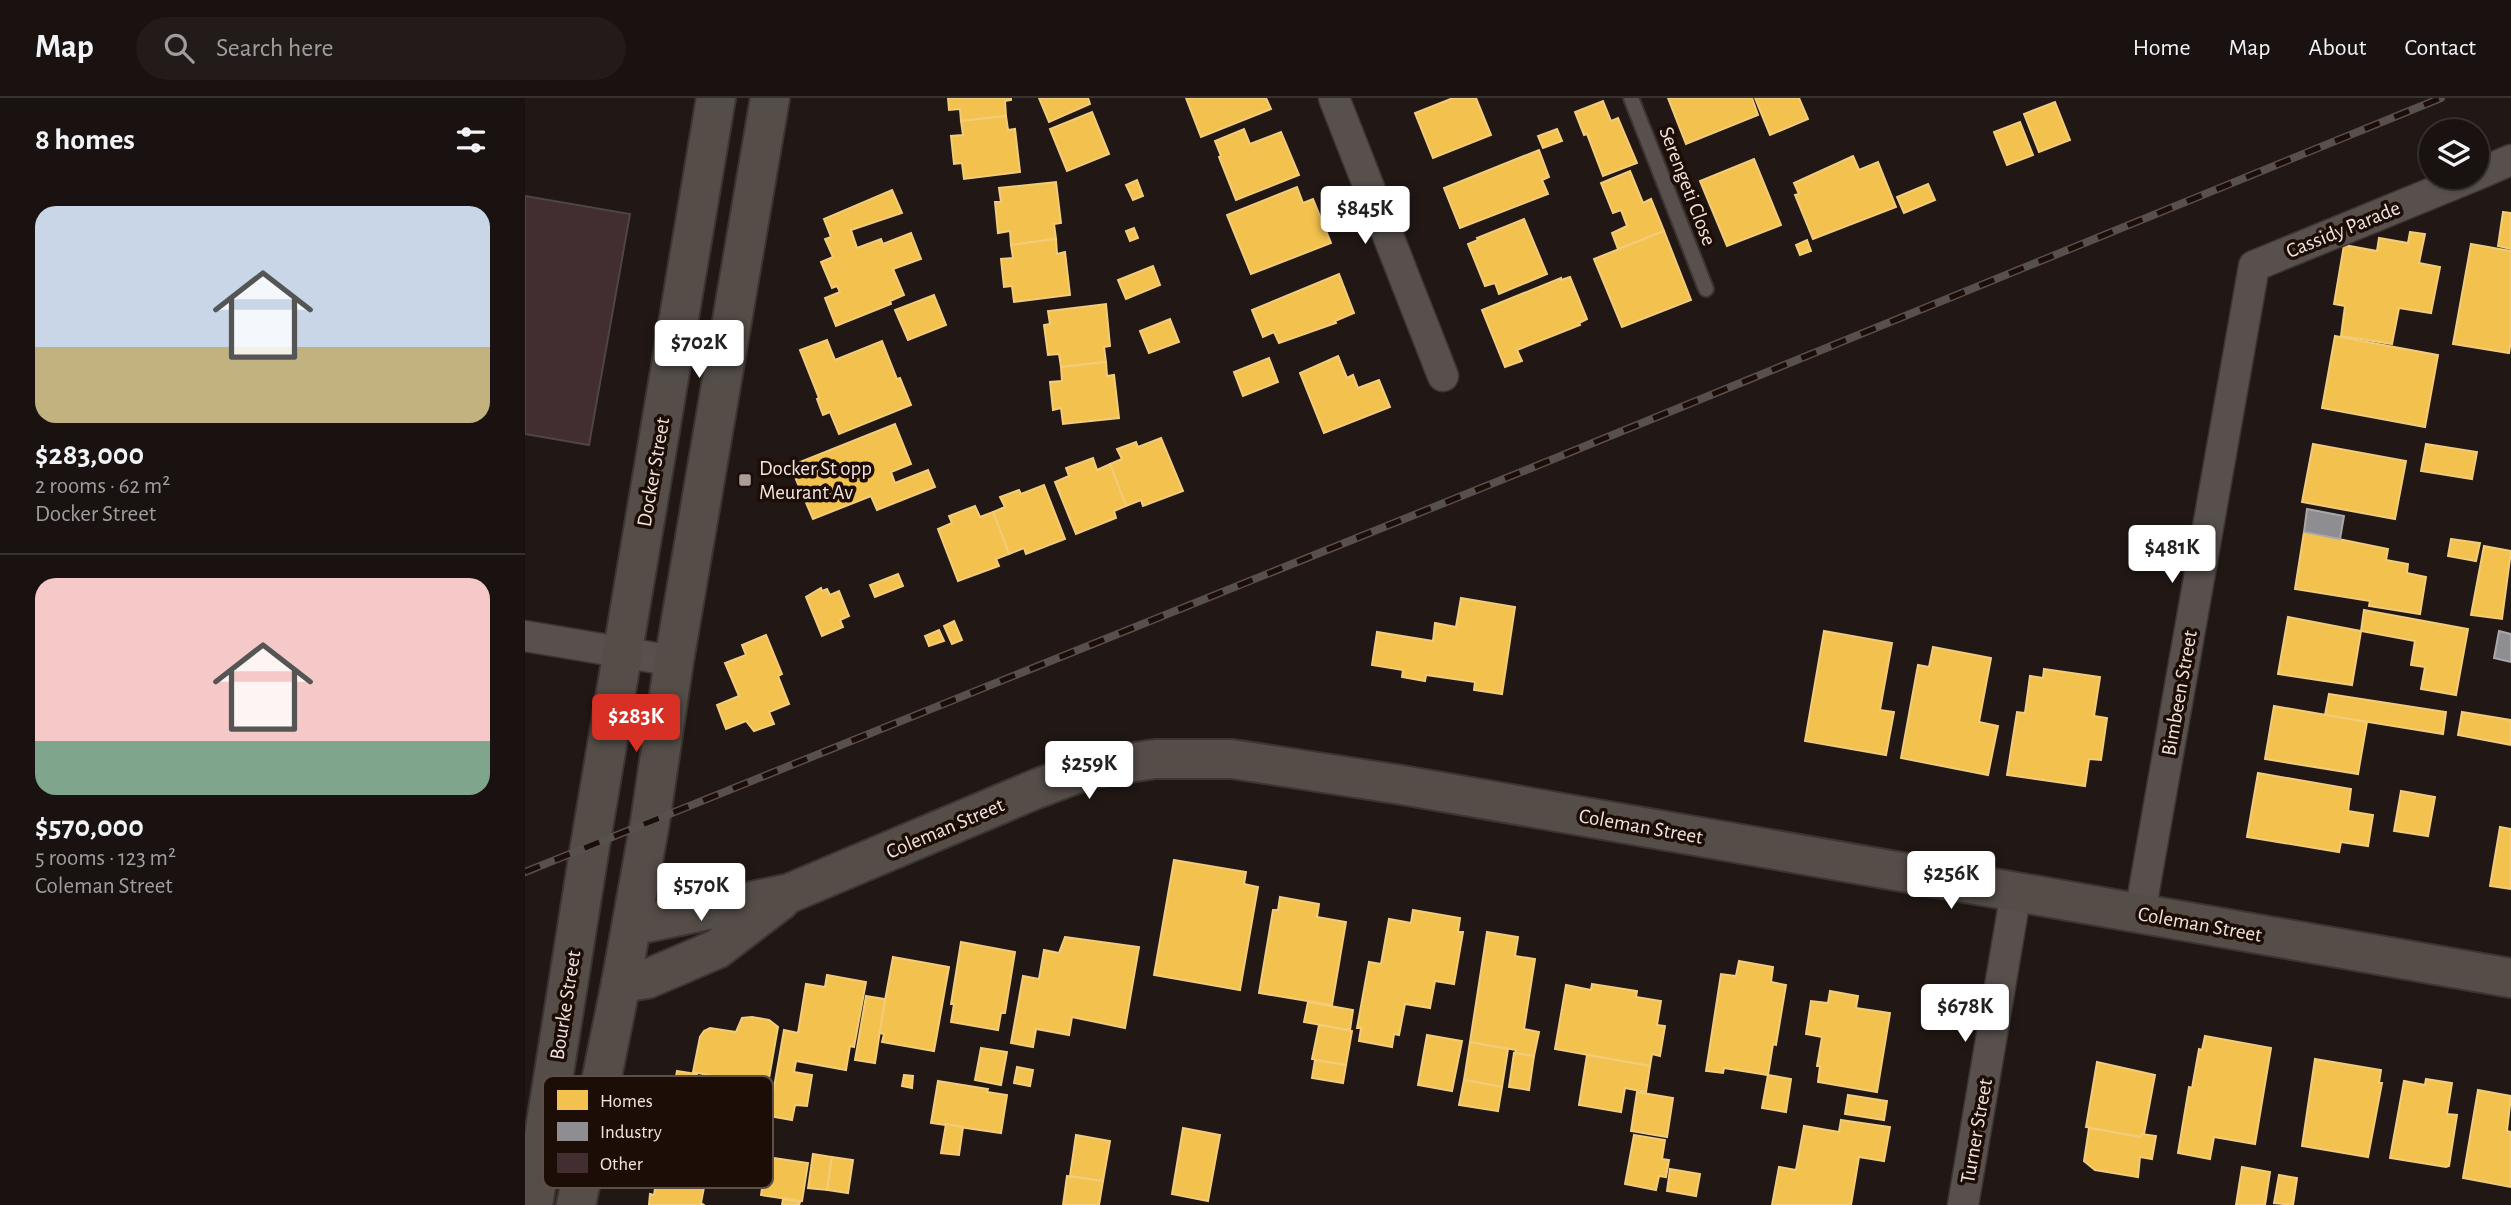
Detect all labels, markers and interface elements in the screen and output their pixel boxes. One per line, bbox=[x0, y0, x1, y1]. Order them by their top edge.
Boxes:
search box bbox=[136, 17, 626, 80]
icon: search bbox=[160, 29, 198, 67]
text: Map bbox=[35, 31, 94, 64]
text: Search here bbox=[216, 35, 334, 61]
text: Home bbox=[2133, 36, 2191, 60]
text: Map bbox=[2229, 36, 2271, 60]
text: About bbox=[2309, 36, 2366, 60]
text: Contact bbox=[2404, 36, 2476, 60]
map controls bbox=[2419, 119, 2489, 189]
button: layers bbox=[2419, 119, 2489, 189]
icon: filters bbox=[452, 121, 490, 159]
street label: Serengeti Close bbox=[1655, 124, 1720, 249]
text: 8 homes bbox=[35, 125, 135, 155]
pin: $845K bbox=[1316, 186, 1414, 246]
text: $845K bbox=[1337, 197, 1393, 220]
street label: Cassidy Parade bbox=[2283, 197, 2403, 262]
icon: home bbox=[200, 252, 326, 378]
pin: $702K bbox=[650, 320, 748, 380]
text: $702K bbox=[671, 331, 727, 354]
street label: Docker Street bbox=[634, 416, 673, 528]
text: $283,000 bbox=[35, 440, 144, 470]
place label: Docker St opp Meurant Av bbox=[759, 458, 872, 503]
marker: Docker St opp Meurant Av bbox=[737, 472, 753, 488]
text: 2 rooms · 62 m² bbox=[35, 475, 170, 498]
text: Docker Street bbox=[35, 503, 156, 526]
pin: $481K bbox=[2123, 526, 2221, 585]
text: $481K bbox=[2145, 536, 2199, 559]
icon: home bbox=[200, 624, 326, 750]
street label: Bimbeen Street bbox=[2158, 628, 2201, 757]
pin: $283K bbox=[587, 694, 685, 754]
text: $283K bbox=[608, 705, 664, 728]
pin: $259K bbox=[1040, 742, 1138, 801]
text: $259K bbox=[1061, 752, 1117, 775]
street label: Coleman Street bbox=[883, 794, 1007, 863]
street label: Coleman Street bbox=[1577, 805, 1705, 848]
text: $570,000 bbox=[35, 812, 144, 842]
text: 5 rooms · 123 m² bbox=[35, 847, 176, 870]
pin: $256K bbox=[1902, 852, 2000, 911]
text: $256K bbox=[1923, 862, 1979, 885]
pin: $570K bbox=[652, 864, 750, 923]
text: $570K bbox=[673, 874, 729, 897]
text: Coleman Street bbox=[35, 875, 173, 898]
street label: Coleman Street bbox=[2136, 903, 2264, 946]
street label: Bourke Street bbox=[546, 949, 585, 1061]
pin: $678K bbox=[1916, 984, 2014, 1044]
text: $678K bbox=[1937, 995, 1993, 1018]
legend bbox=[543, 1076, 773, 1188]
street label: Turner Street bbox=[1957, 1077, 1996, 1185]
text: Homes bbox=[600, 1092, 653, 1111]
text: Industry bbox=[600, 1123, 662, 1142]
text: Other bbox=[600, 1155, 643, 1174]

